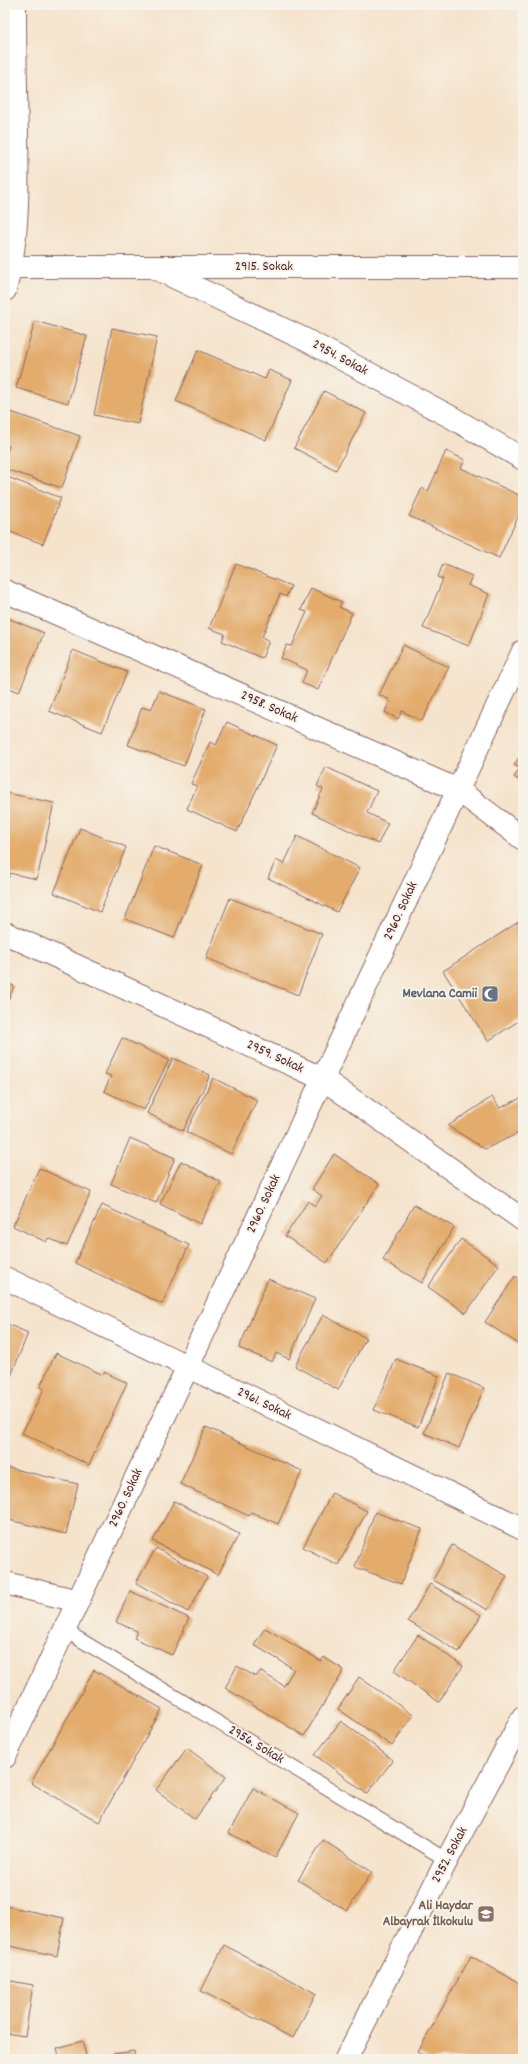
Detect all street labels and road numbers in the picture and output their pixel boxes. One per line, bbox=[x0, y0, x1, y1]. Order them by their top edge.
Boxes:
street label: 2915. Sokak bbox=[235, 257, 293, 277]
street label: 2954. Sokak bbox=[308, 335, 372, 381]
street label: 2958. Sokak bbox=[237, 686, 301, 729]
street label: 2960. Sokak bbox=[379, 878, 423, 944]
street label: 2959. Sokak bbox=[243, 1035, 307, 1079]
street label: 2960. Sokak bbox=[242, 1171, 286, 1237]
street label: 2961. Sokak bbox=[233, 1382, 295, 1426]
street label: 2960. Sokak bbox=[104, 1465, 148, 1531]
street label: 2956. Sokak bbox=[224, 1720, 288, 1770]
street label: 2952. Sokak bbox=[427, 1823, 473, 1887]

